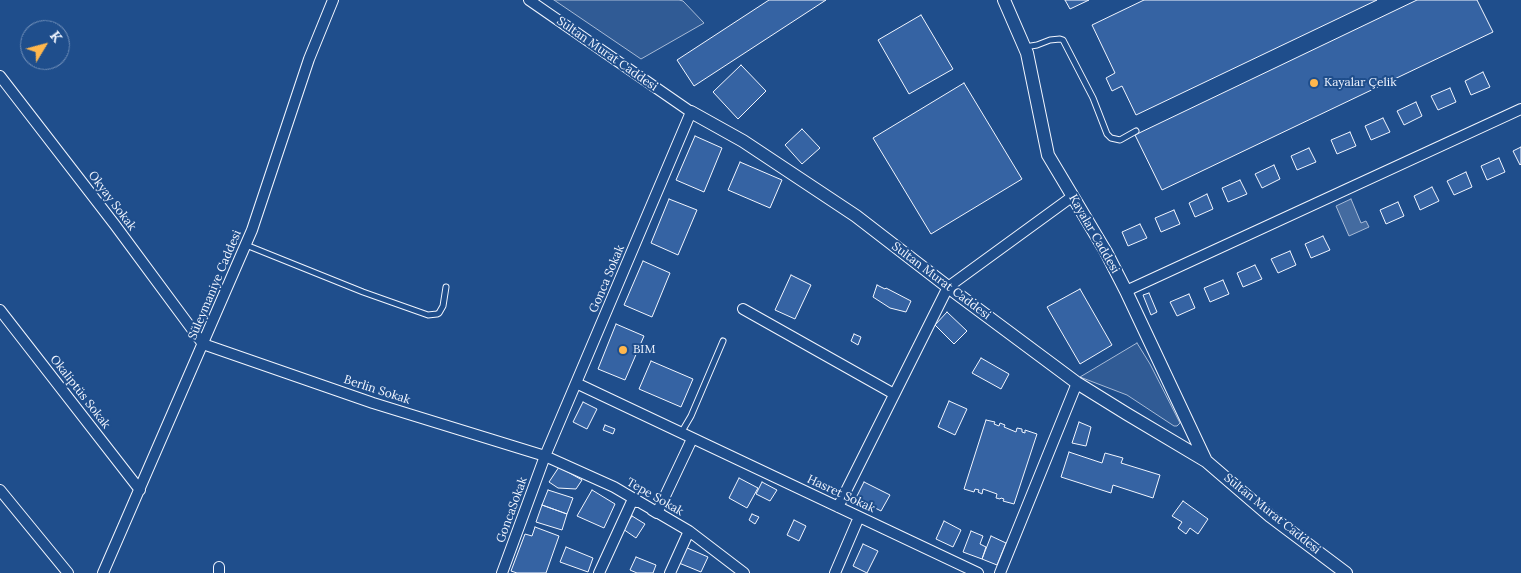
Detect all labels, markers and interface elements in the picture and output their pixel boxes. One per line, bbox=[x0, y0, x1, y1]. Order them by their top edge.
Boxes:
street label: Sultan Murat Caddesi bbox=[554, 14, 660, 94]
north arrow bbox=[20, 20, 70, 70]
text: K bbox=[46, 27, 66, 46]
place label: Kayalar Çelik bbox=[1324, 76, 1397, 90]
marker: Kayalar Çelik bbox=[1308, 77, 1320, 89]
street label: Okyay Sokak bbox=[85, 168, 139, 234]
street label: Kayalar Caddesi bbox=[1066, 192, 1122, 276]
street label: Süleymaniye Caddesi bbox=[185, 228, 245, 342]
street label: Sultan Murat Caddesi bbox=[889, 239, 993, 323]
street label: Gonca Sokak bbox=[586, 243, 628, 315]
place label: BIM bbox=[633, 343, 655, 357]
marker: BIM bbox=[617, 344, 629, 356]
street label: Okaliptüs Sokak bbox=[47, 352, 113, 432]
street label: Berlin Sokak bbox=[342, 372, 412, 408]
street label: Sultan Murat Caddesi bbox=[1221, 471, 1323, 557]
street label: Hasret Sokak bbox=[805, 472, 877, 516]
street label: GoncaSokak bbox=[493, 475, 531, 545]
street label: Tepe Sokak bbox=[624, 475, 686, 519]

